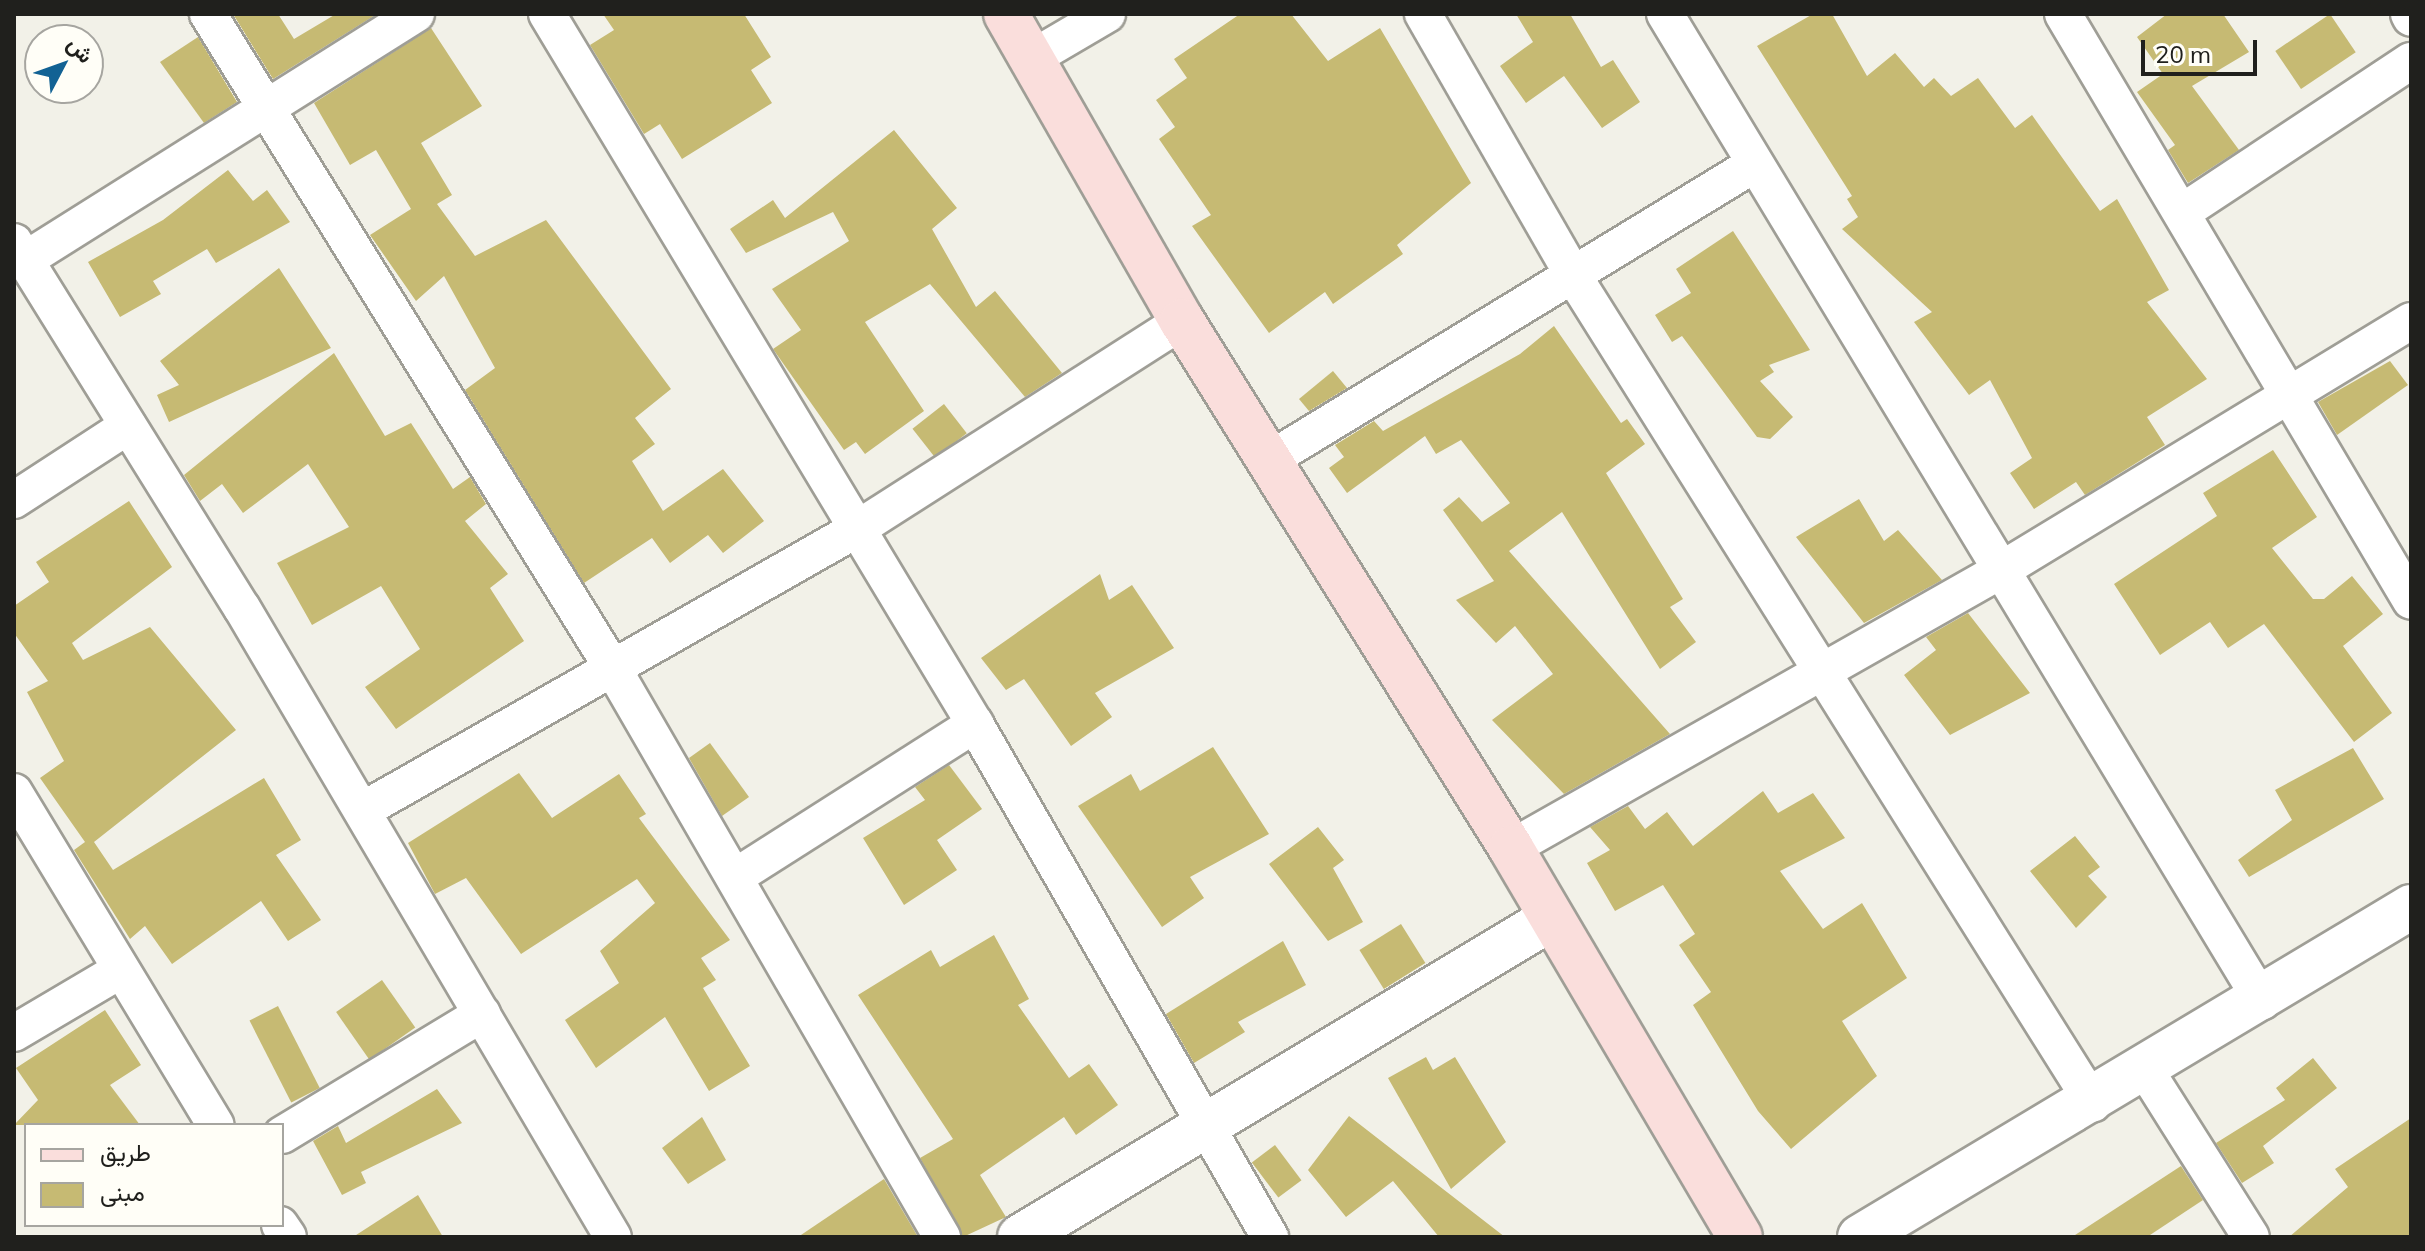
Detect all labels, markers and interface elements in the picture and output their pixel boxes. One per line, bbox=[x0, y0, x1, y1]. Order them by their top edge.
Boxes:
north arrow bbox=[24, 24, 104, 104]
scale bar bbox=[2145, 24, 2261, 74]
text: ش bbox=[61, 30, 100, 69]
text: 20 m bbox=[2155, 39, 2211, 69]
legend bbox=[24, 1123, 284, 1227]
text: طريق bbox=[100, 1137, 151, 1167]
text: مبنى bbox=[100, 1177, 145, 1207]

